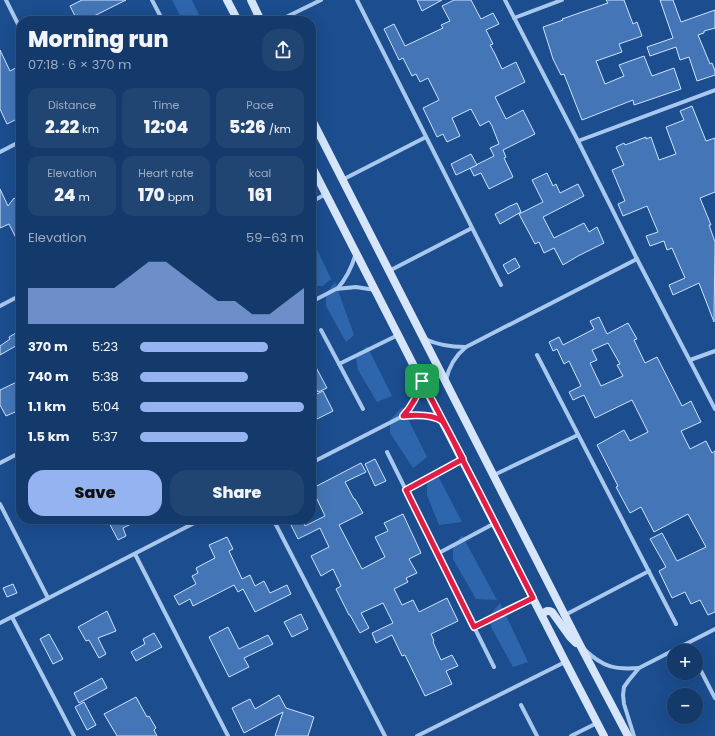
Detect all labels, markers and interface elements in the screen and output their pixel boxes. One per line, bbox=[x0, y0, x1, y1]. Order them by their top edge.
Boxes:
text: Morning run bbox=[28, 24, 169, 55]
button: share bbox=[262, 29, 304, 71]
text: 07:18 · 6 × 370 m bbox=[28, 55, 131, 74]
text: Distance bbox=[48, 97, 96, 113]
text: Time bbox=[153, 97, 179, 113]
text: Pace bbox=[246, 97, 274, 113]
text: 2.22 bbox=[45, 115, 79, 139]
text: 12:04 bbox=[144, 115, 188, 139]
text: 5:26 bbox=[229, 115, 266, 139]
text: km bbox=[79, 121, 99, 137]
text: /km bbox=[266, 121, 291, 137]
text: Elevation bbox=[47, 165, 97, 181]
text: Heart rate bbox=[138, 165, 194, 181]
text: kcal bbox=[249, 165, 271, 181]
text: 24 bbox=[54, 183, 76, 207]
text: 170 bbox=[138, 183, 165, 207]
text: 161 bbox=[248, 183, 272, 207]
text: m bbox=[76, 189, 90, 205]
text: bpm bbox=[165, 189, 194, 205]
text: Elevation bbox=[28, 228, 87, 247]
text: 59–63 m bbox=[246, 228, 304, 247]
text: 370 m bbox=[28, 337, 68, 356]
text: 5:23 bbox=[92, 337, 118, 356]
pin bbox=[405, 364, 439, 398]
text: 740 m bbox=[28, 367, 69, 386]
text: 5:38 bbox=[92, 367, 119, 386]
icon: arrive bbox=[411, 370, 433, 392]
text: 1.1 km bbox=[28, 397, 66, 416]
text: 5:04 bbox=[92, 397, 119, 416]
text: 1.5 km bbox=[28, 427, 70, 446]
text: 5:37 bbox=[92, 427, 118, 446]
button: Save bbox=[28, 470, 162, 516]
button: Share bbox=[170, 470, 304, 516]
map controls bbox=[667, 644, 703, 724]
button: + bbox=[667, 644, 703, 680]
button: − bbox=[667, 688, 703, 724]

